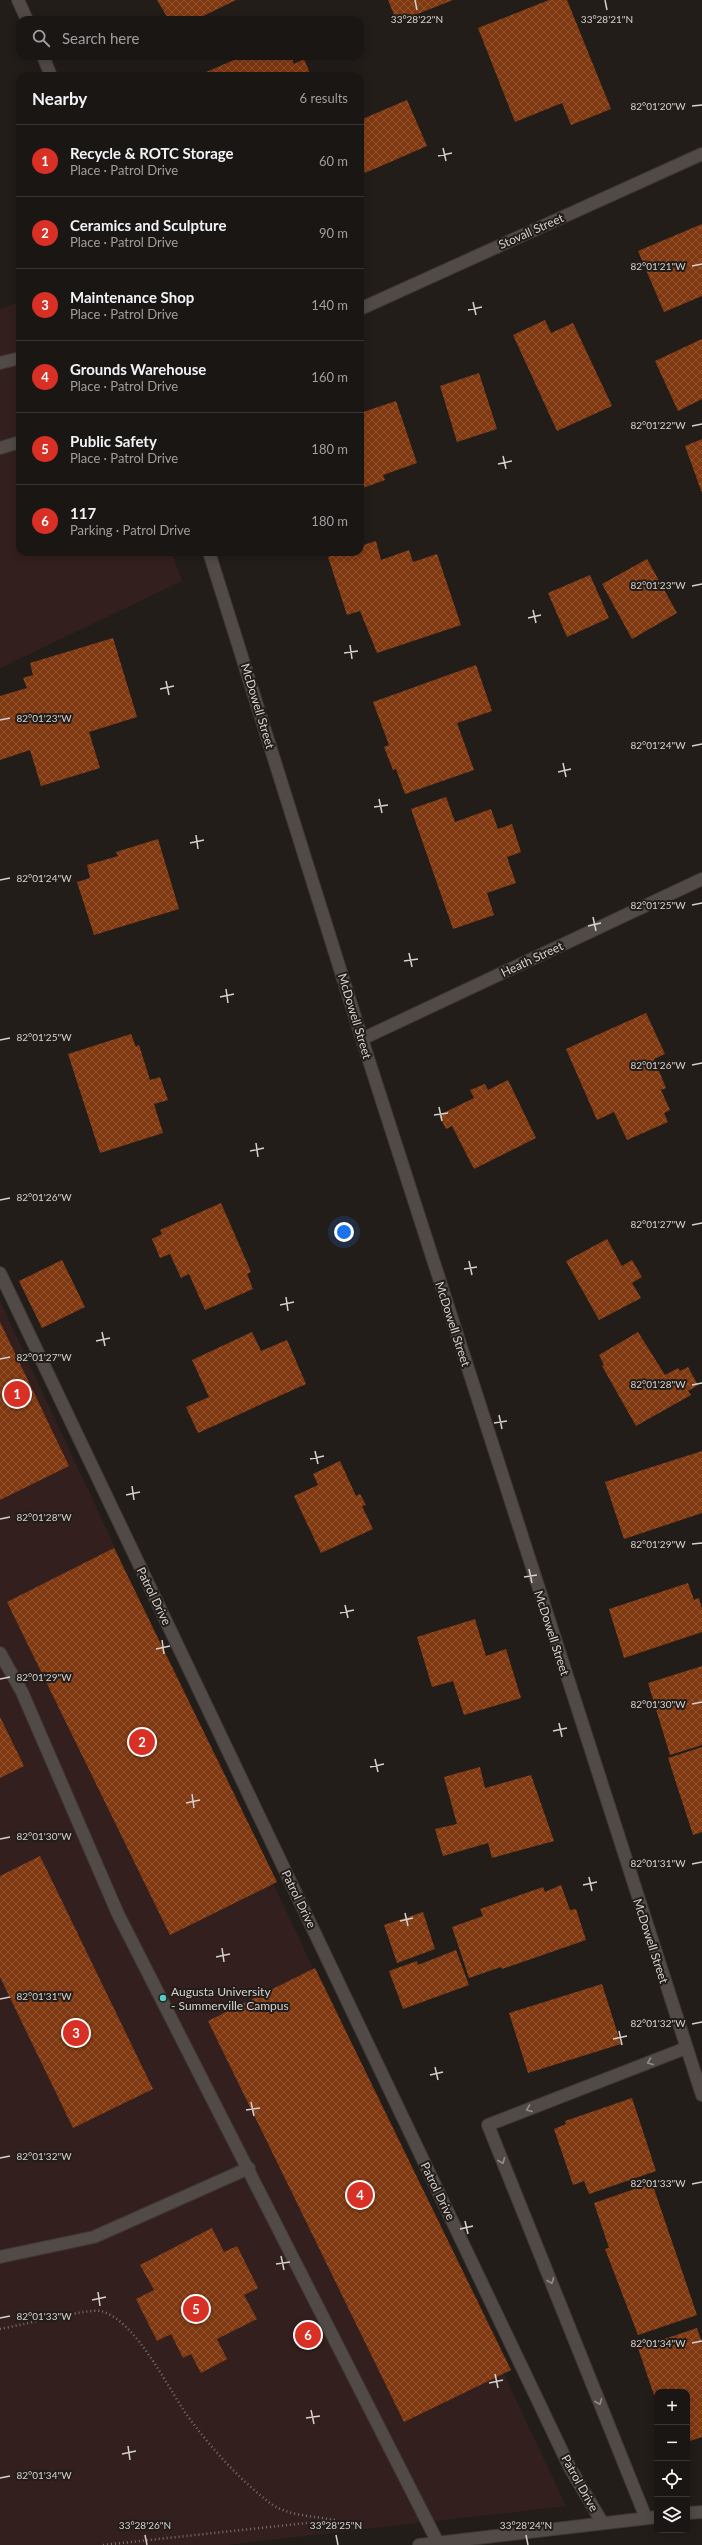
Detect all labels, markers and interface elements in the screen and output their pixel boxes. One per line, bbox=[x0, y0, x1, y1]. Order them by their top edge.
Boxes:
text: 33°28'22"N bbox=[391, 13, 443, 25]
text: 33°28'21"N bbox=[581, 13, 633, 25]
search box bbox=[16, 16, 364, 60]
icon: search bbox=[30, 27, 52, 49]
text: Search here bbox=[62, 29, 139, 47]
text: Nearby bbox=[32, 88, 87, 109]
text: 6 results bbox=[300, 90, 348, 106]
text: 82°01'20"W bbox=[630, 100, 686, 112]
text: Recycle & ROTC Storage bbox=[70, 144, 234, 162]
text: 1 bbox=[41, 153, 49, 169]
text: 60 m bbox=[319, 153, 348, 169]
text: Place · Patrol Drive bbox=[70, 162, 178, 178]
street label: Stovall Street bbox=[496, 210, 566, 252]
text: Ceramics and Sculpture bbox=[70, 216, 226, 234]
text: 2 bbox=[41, 225, 49, 241]
text: 90 m bbox=[319, 225, 348, 241]
text: Place · Patrol Drive bbox=[70, 234, 178, 250]
text: 82°01'21"W bbox=[630, 260, 686, 272]
text: Maintenance Shop bbox=[70, 288, 194, 306]
text: 3 bbox=[41, 297, 49, 313]
text: 140 m bbox=[311, 297, 348, 313]
text: Place · Patrol Drive bbox=[70, 306, 178, 322]
text: Grounds Warehouse bbox=[70, 360, 206, 378]
text: 4 bbox=[41, 369, 49, 385]
text: 160 m bbox=[311, 369, 348, 385]
text: Place · Patrol Drive bbox=[70, 378, 178, 394]
text: 82°01'22"W bbox=[630, 419, 686, 431]
text: Public Safety bbox=[70, 432, 157, 450]
text: 5 bbox=[41, 441, 49, 457]
text: 180 m bbox=[311, 441, 348, 457]
text: Place · Patrol Drive bbox=[70, 450, 178, 466]
text: 117 bbox=[70, 504, 96, 522]
text: 6 bbox=[41, 513, 49, 529]
text: 180 m bbox=[311, 513, 348, 529]
text: Parking · Patrol Drive bbox=[70, 522, 190, 538]
text: 82°01'23"W bbox=[630, 579, 686, 591]
street label: McDowell Street bbox=[238, 662, 278, 751]
text: 82°01'23"W bbox=[16, 712, 72, 724]
text: 82°01'24"W bbox=[630, 739, 686, 751]
text: 82°01'24"W bbox=[16, 872, 72, 884]
text: 82°01'25"W bbox=[630, 899, 686, 911]
street label: Heath Street bbox=[499, 938, 566, 980]
street label: McDowell Street bbox=[335, 972, 375, 1061]
text: 82°01'25"W bbox=[16, 1031, 72, 1043]
text: 82°01'26"W bbox=[630, 1059, 686, 1071]
text: 82°01'26"W bbox=[16, 1191, 72, 1203]
text: 82°01'27"W bbox=[630, 1218, 686, 1230]
your location bbox=[334, 1222, 354, 1242]
street label: McDowell Street bbox=[432, 1280, 474, 1369]
text: 82°01'27"W bbox=[16, 1351, 72, 1363]
text: 82°01'28"W bbox=[630, 1378, 686, 1390]
pin: 1 bbox=[4, 1379, 30, 1409]
text: 82°01'28"W bbox=[16, 1511, 72, 1523]
text: 82°01'29"W bbox=[630, 1538, 686, 1550]
street label: Patrol Drive bbox=[134, 1565, 174, 1627]
street label: McDowell Street bbox=[531, 1589, 573, 1678]
text: 82°01'29"W bbox=[16, 1671, 72, 1683]
text: 82°01'30"W bbox=[630, 1698, 686, 1710]
pin: 2 bbox=[129, 1727, 155, 1757]
text: 82°01'30"W bbox=[16, 1830, 72, 1842]
text: 82°01'31"W bbox=[630, 1857, 686, 1869]
street label: Patrol Drive bbox=[279, 1868, 319, 1930]
street label: McDowell Street bbox=[630, 1897, 672, 1986]
place label: Augusta University - Summerville Campus bbox=[171, 1984, 289, 2013]
text: 82°01'31"W bbox=[16, 1990, 72, 2002]
marker: Augusta University - Summerville Campus bbox=[158, 1993, 168, 2003]
text: 82°01'32"W bbox=[630, 2017, 686, 2029]
pin: 3 bbox=[63, 2018, 89, 2048]
one-way arrow bbox=[647, 2057, 654, 2065]
one-way arrow bbox=[525, 2104, 532, 2112]
text: 82°01'32"W bbox=[16, 2150, 72, 2162]
one-way arrow bbox=[498, 2157, 506, 2164]
street label: Patrol Drive bbox=[418, 2160, 458, 2222]
text: 82°01'33"W bbox=[630, 2177, 686, 2189]
pin: 4 bbox=[347, 2180, 373, 2210]
one-way arrow bbox=[546, 2277, 554, 2285]
pin: 5 bbox=[183, 2294, 209, 2324]
text: 82°01'33"W bbox=[16, 2310, 72, 2322]
pin: 6 bbox=[295, 2320, 321, 2350]
text: 82°01'34"W bbox=[630, 2337, 686, 2349]
map controls bbox=[654, 2389, 690, 2533]
button: + bbox=[654, 2389, 690, 2425]
one-way arrow bbox=[595, 2399, 603, 2406]
button: − bbox=[654, 2425, 690, 2461]
street label: Patrol Drive bbox=[558, 2452, 602, 2514]
button: locate bbox=[654, 2461, 690, 2497]
text: 82°01'34"W bbox=[16, 2469, 72, 2481]
button: layers bbox=[654, 2497, 690, 2533]
text: 33°28'26"N bbox=[119, 2519, 171, 2531]
text: 33°28'25"N bbox=[310, 2519, 362, 2531]
text: 33°28'24"N bbox=[500, 2519, 552, 2531]

